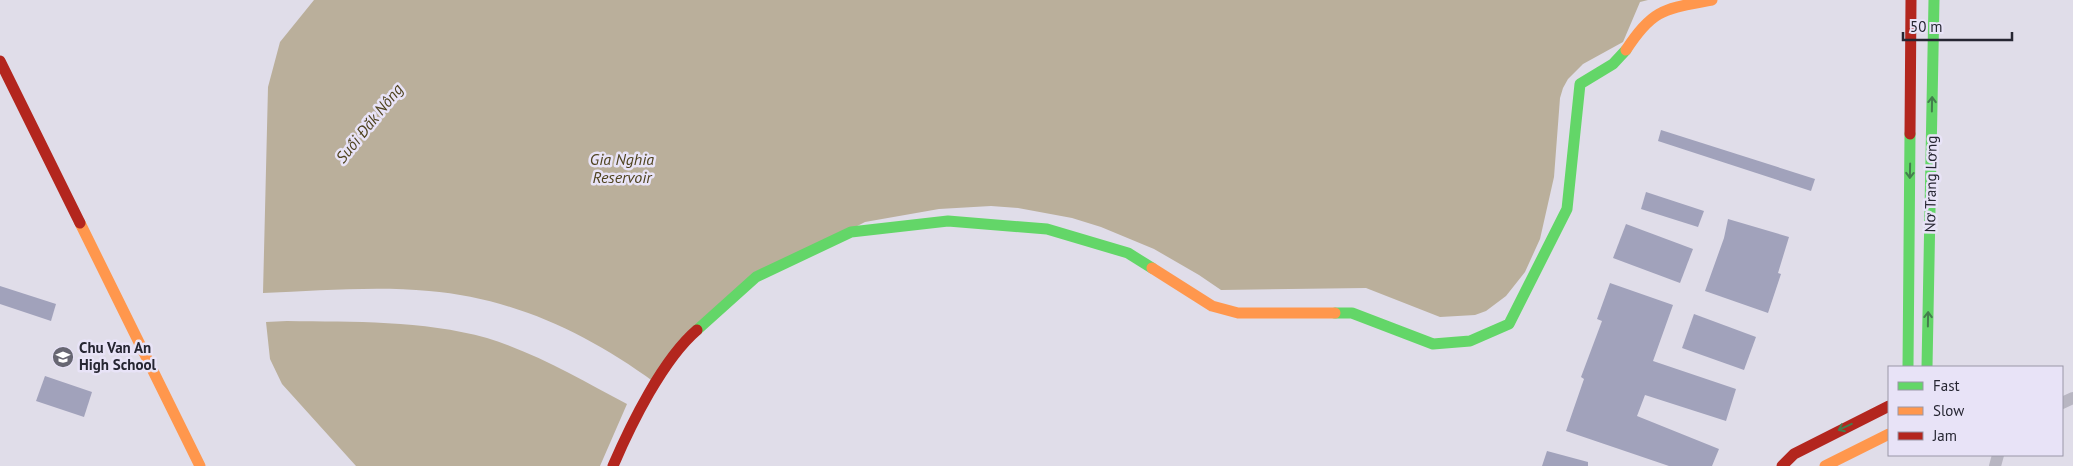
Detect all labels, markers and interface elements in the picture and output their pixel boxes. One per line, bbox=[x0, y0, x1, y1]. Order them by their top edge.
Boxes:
scale bar bbox=[1903, 10, 2012, 42]
text: 50 m bbox=[1910, 17, 1943, 36]
water label: Suối Đắk Nông bbox=[331, 79, 407, 167]
one-way arrow bbox=[1927, 96, 1937, 112]
street label: Nơ Trang Lơng bbox=[1920, 135, 1941, 233]
water label: Gia Nghia Reservoir bbox=[590, 149, 654, 187]
one-way arrow bbox=[1905, 162, 1915, 179]
one-way arrow bbox=[1923, 311, 1933, 327]
place label: Chu Van An High School bbox=[79, 338, 157, 374]
school or university icon: Chu Van An High School bbox=[51, 345, 75, 369]
legend bbox=[1888, 366, 2063, 456]
text: Fast bbox=[1933, 376, 1960, 395]
text: Slow bbox=[1933, 401, 1964, 420]
one-way arrow bbox=[1838, 423, 1853, 433]
text: Jam bbox=[1932, 426, 1957, 445]

